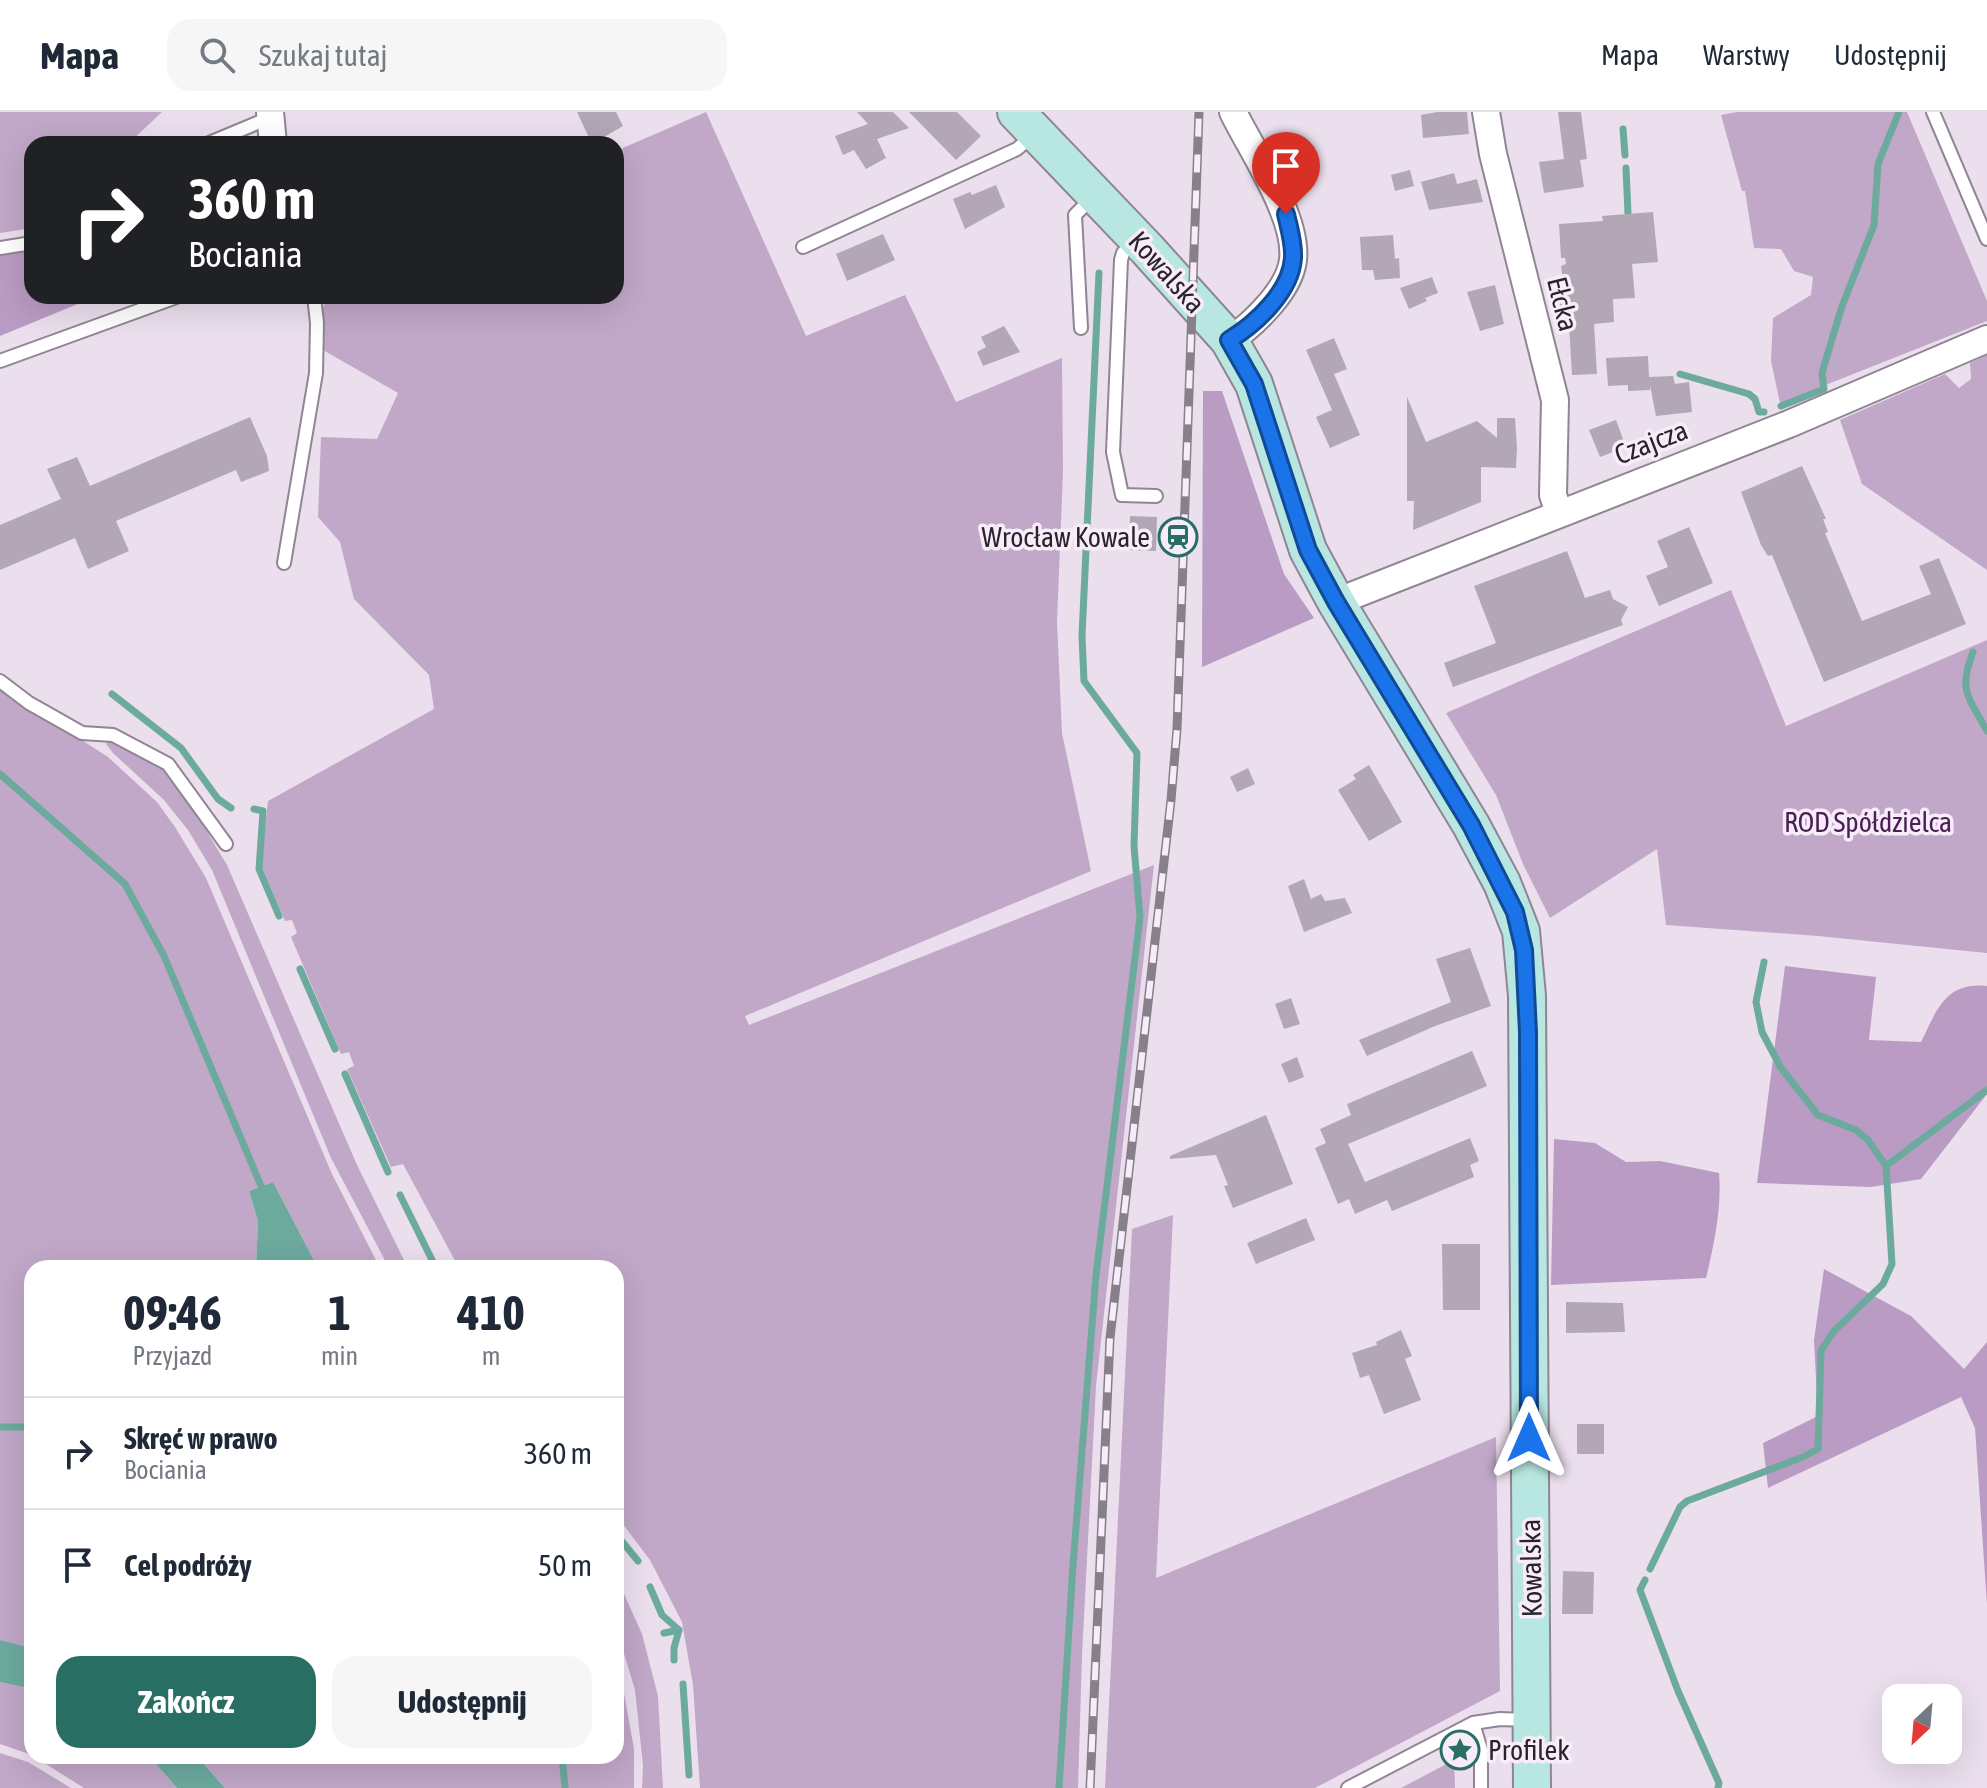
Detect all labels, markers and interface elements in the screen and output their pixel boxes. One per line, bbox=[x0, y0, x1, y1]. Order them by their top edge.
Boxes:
search box bbox=[167, 19, 727, 91]
icon: search bbox=[195, 33, 239, 77]
text: Mapa bbox=[40, 34, 119, 77]
text: Szukaj tutaj bbox=[259, 38, 387, 72]
text: Mapa bbox=[1601, 39, 1659, 71]
text: Warstwy bbox=[1703, 39, 1790, 71]
text: Udostępnij bbox=[1834, 39, 1947, 71]
pin bbox=[1252, 132, 1320, 214]
icon: arrive bbox=[1264, 144, 1308, 188]
text: 360 m bbox=[188, 167, 315, 231]
icon: right bbox=[56, 168, 160, 272]
street label: Kowalska bbox=[1122, 225, 1212, 319]
text: Bociania bbox=[188, 233, 303, 275]
street label: Ełcka bbox=[1541, 274, 1585, 334]
street label: Czajcza bbox=[1610, 414, 1692, 470]
station icon: Wrocław Kowale bbox=[1157, 516, 1199, 558]
place label: Wrocław Kowale bbox=[982, 521, 1150, 553]
park label: ROD Spółdzielca bbox=[1784, 806, 1952, 838]
text: 09:46 bbox=[123, 1285, 222, 1340]
text: 1 bbox=[328, 1285, 351, 1340]
text: 410 bbox=[457, 1285, 525, 1340]
text: Przyjazd bbox=[132, 1341, 212, 1371]
text: min bbox=[321, 1341, 358, 1371]
text: m bbox=[482, 1341, 500, 1371]
position arrow bbox=[1487, 1396, 1571, 1480]
text: Skręć w prawo bbox=[124, 1421, 277, 1455]
icon: right bbox=[56, 1431, 100, 1475]
text: 360 m bbox=[524, 1436, 592, 1470]
text: Bociania bbox=[124, 1455, 207, 1485]
street label: Kowalska bbox=[1514, 1519, 1548, 1617]
icon: arrive bbox=[56, 1543, 100, 1587]
text: Cel podróży bbox=[124, 1548, 252, 1582]
text: 50 m bbox=[538, 1548, 592, 1582]
button: Zakończ bbox=[56, 1656, 316, 1748]
button: Udostępnij bbox=[332, 1656, 592, 1748]
north arrow bbox=[1882, 1684, 1962, 1764]
map controls bbox=[1882, 1684, 1962, 1764]
place icon: Profilek bbox=[1439, 1729, 1481, 1771]
place label: Profilek bbox=[1488, 1734, 1569, 1766]

